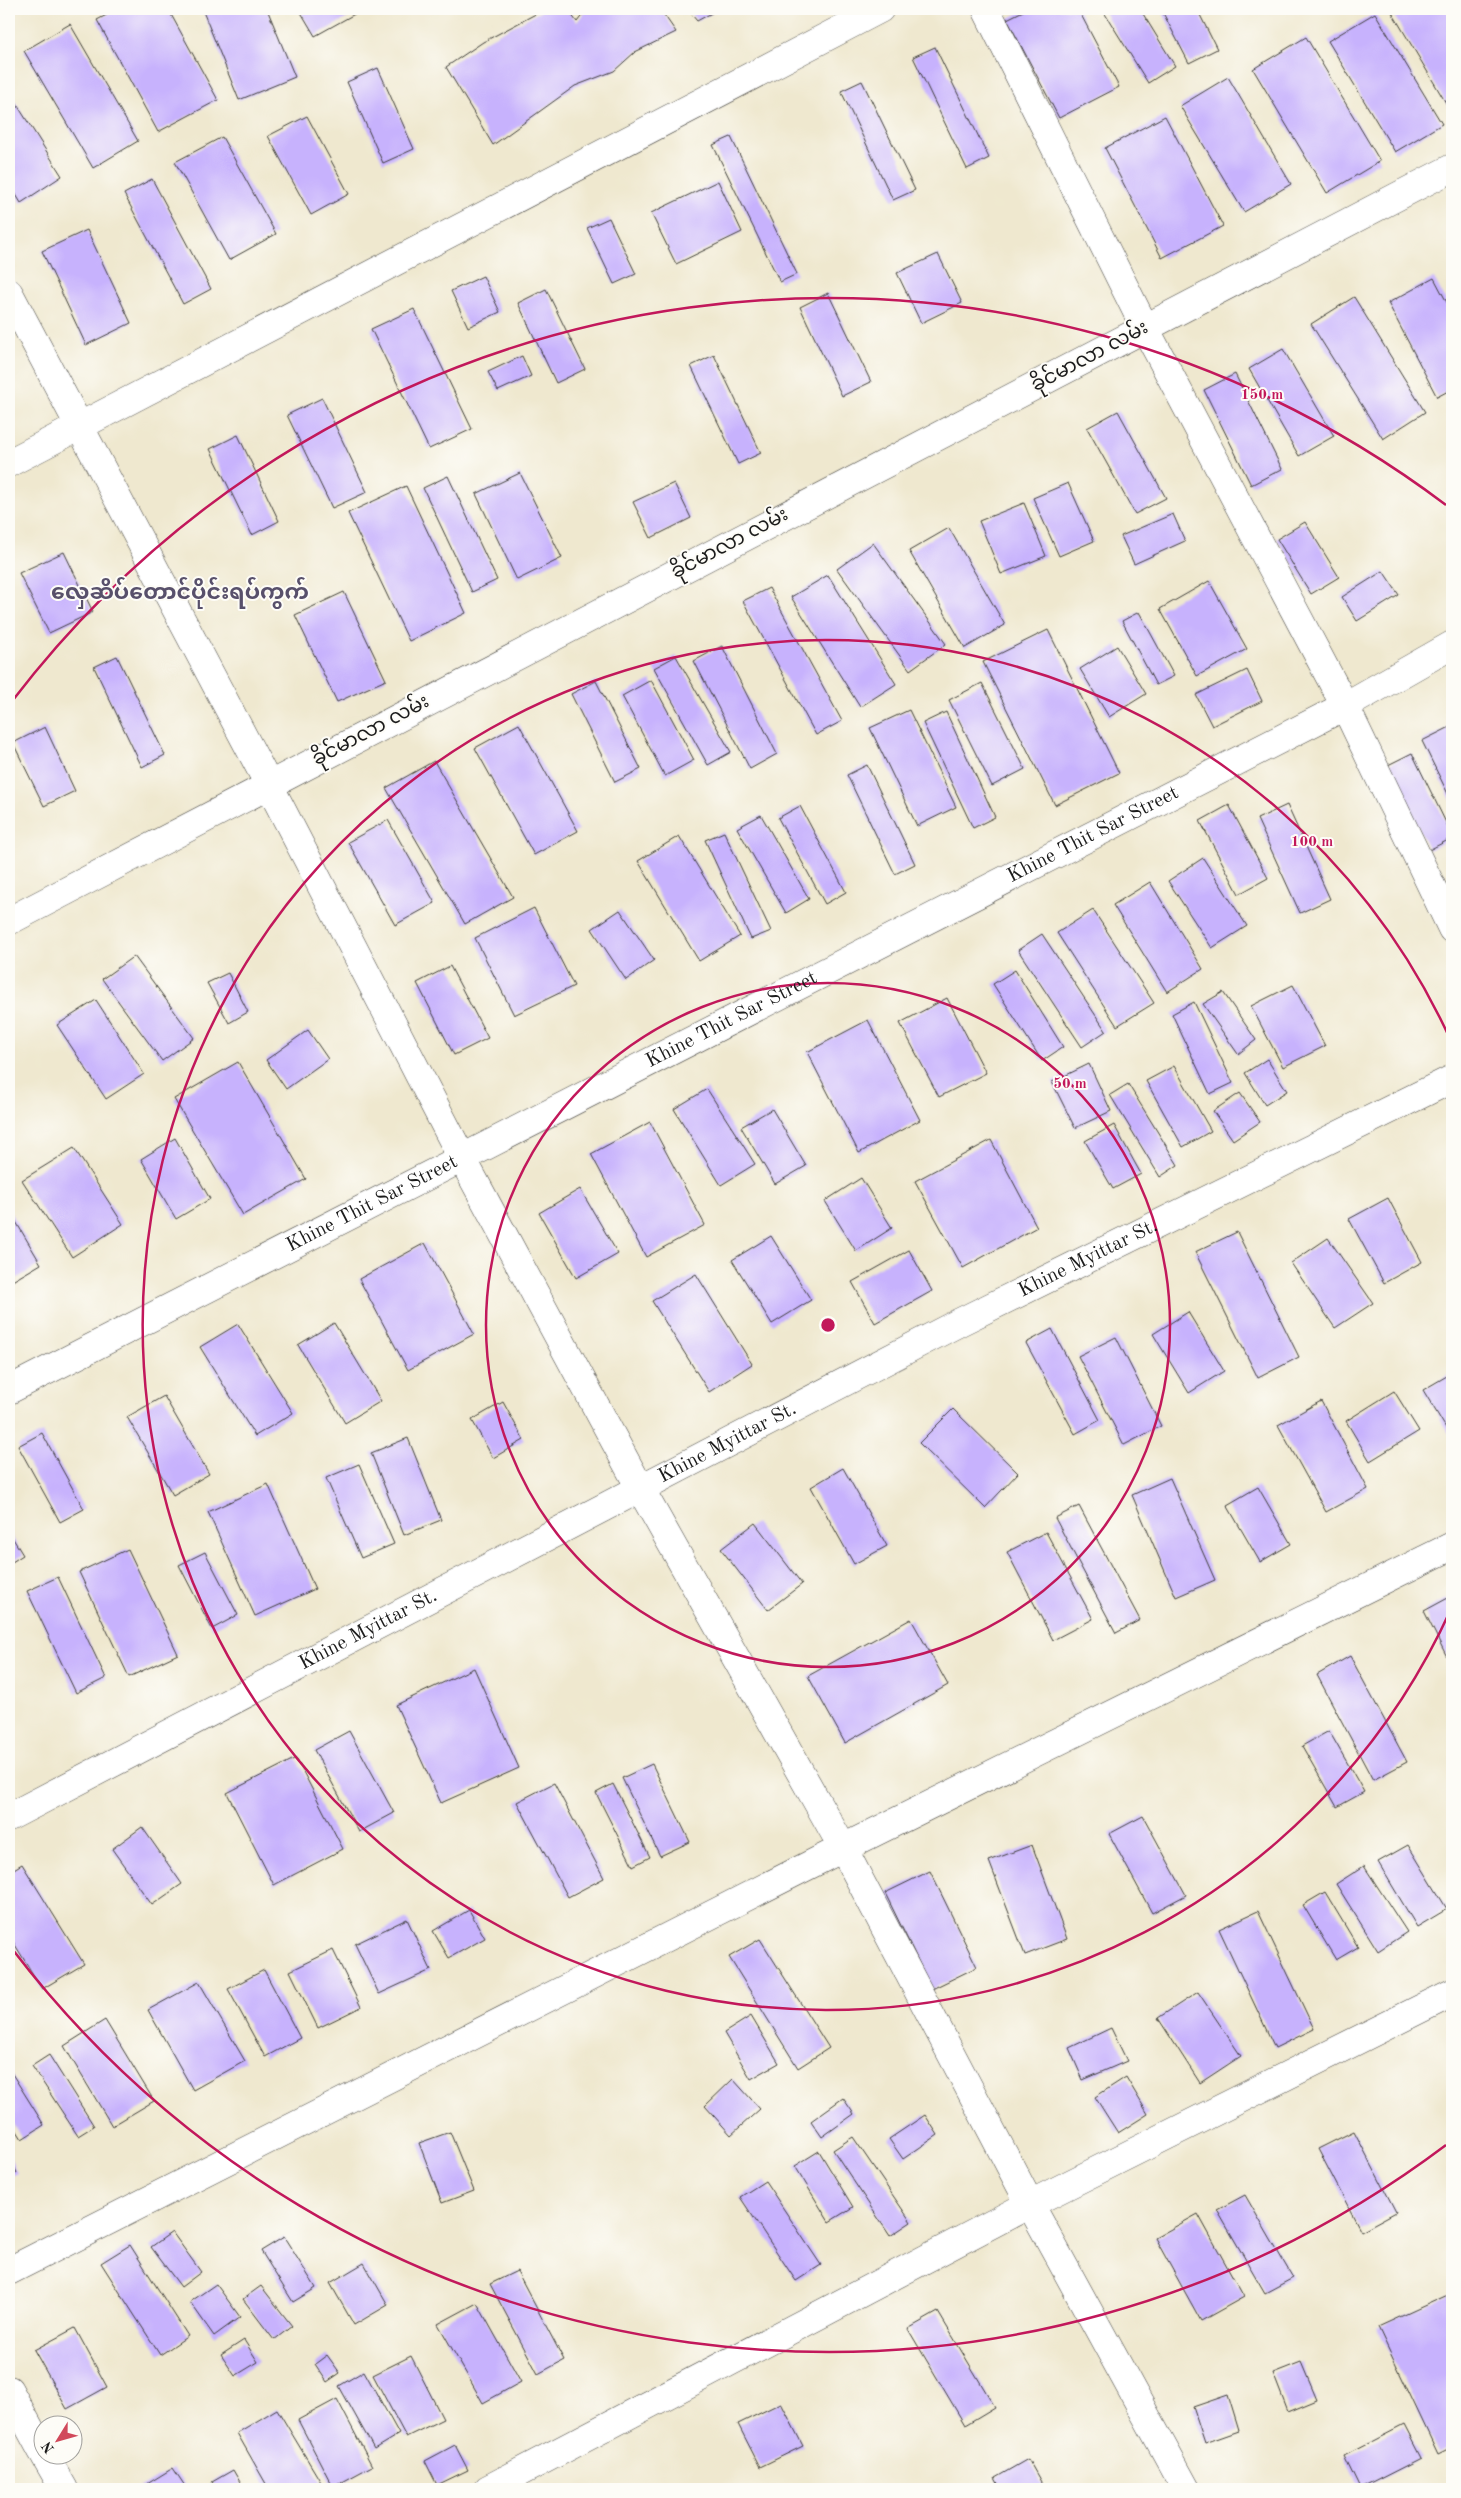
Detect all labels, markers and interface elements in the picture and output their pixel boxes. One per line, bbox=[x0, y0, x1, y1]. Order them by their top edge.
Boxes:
street label: ခိုင်မာလာ လမ်း bbox=[1025, 313, 1154, 401]
text: 150 m bbox=[1241, 388, 1283, 403]
street label: ခိုင်မာလာ လမ်း bbox=[665, 500, 794, 588]
district label: လှေဆိပ်တောင်ပိုင်းရပ်ကွက် bbox=[51, 576, 309, 609]
street label: ခိုင်မာလာ လမ်း bbox=[306, 687, 435, 775]
street label: Khine Thit Sar Street bbox=[1004, 783, 1182, 887]
text: 100 m bbox=[1291, 835, 1333, 850]
street label: Khine Thit Sar Street bbox=[643, 968, 821, 1072]
text: 50 m bbox=[1053, 1077, 1087, 1092]
street label: Khine Thit Sar Street bbox=[283, 1152, 461, 1256]
street label: Khine Myittar St. bbox=[1015, 1216, 1161, 1301]
centre of rings bbox=[819, 1316, 837, 1334]
street label: Khine Myittar St. bbox=[655, 1399, 800, 1487]
street label: Khine Myittar St. bbox=[296, 1586, 441, 1674]
north arrow bbox=[32, 2416, 82, 2466]
text: N bbox=[39, 2438, 57, 2456]

